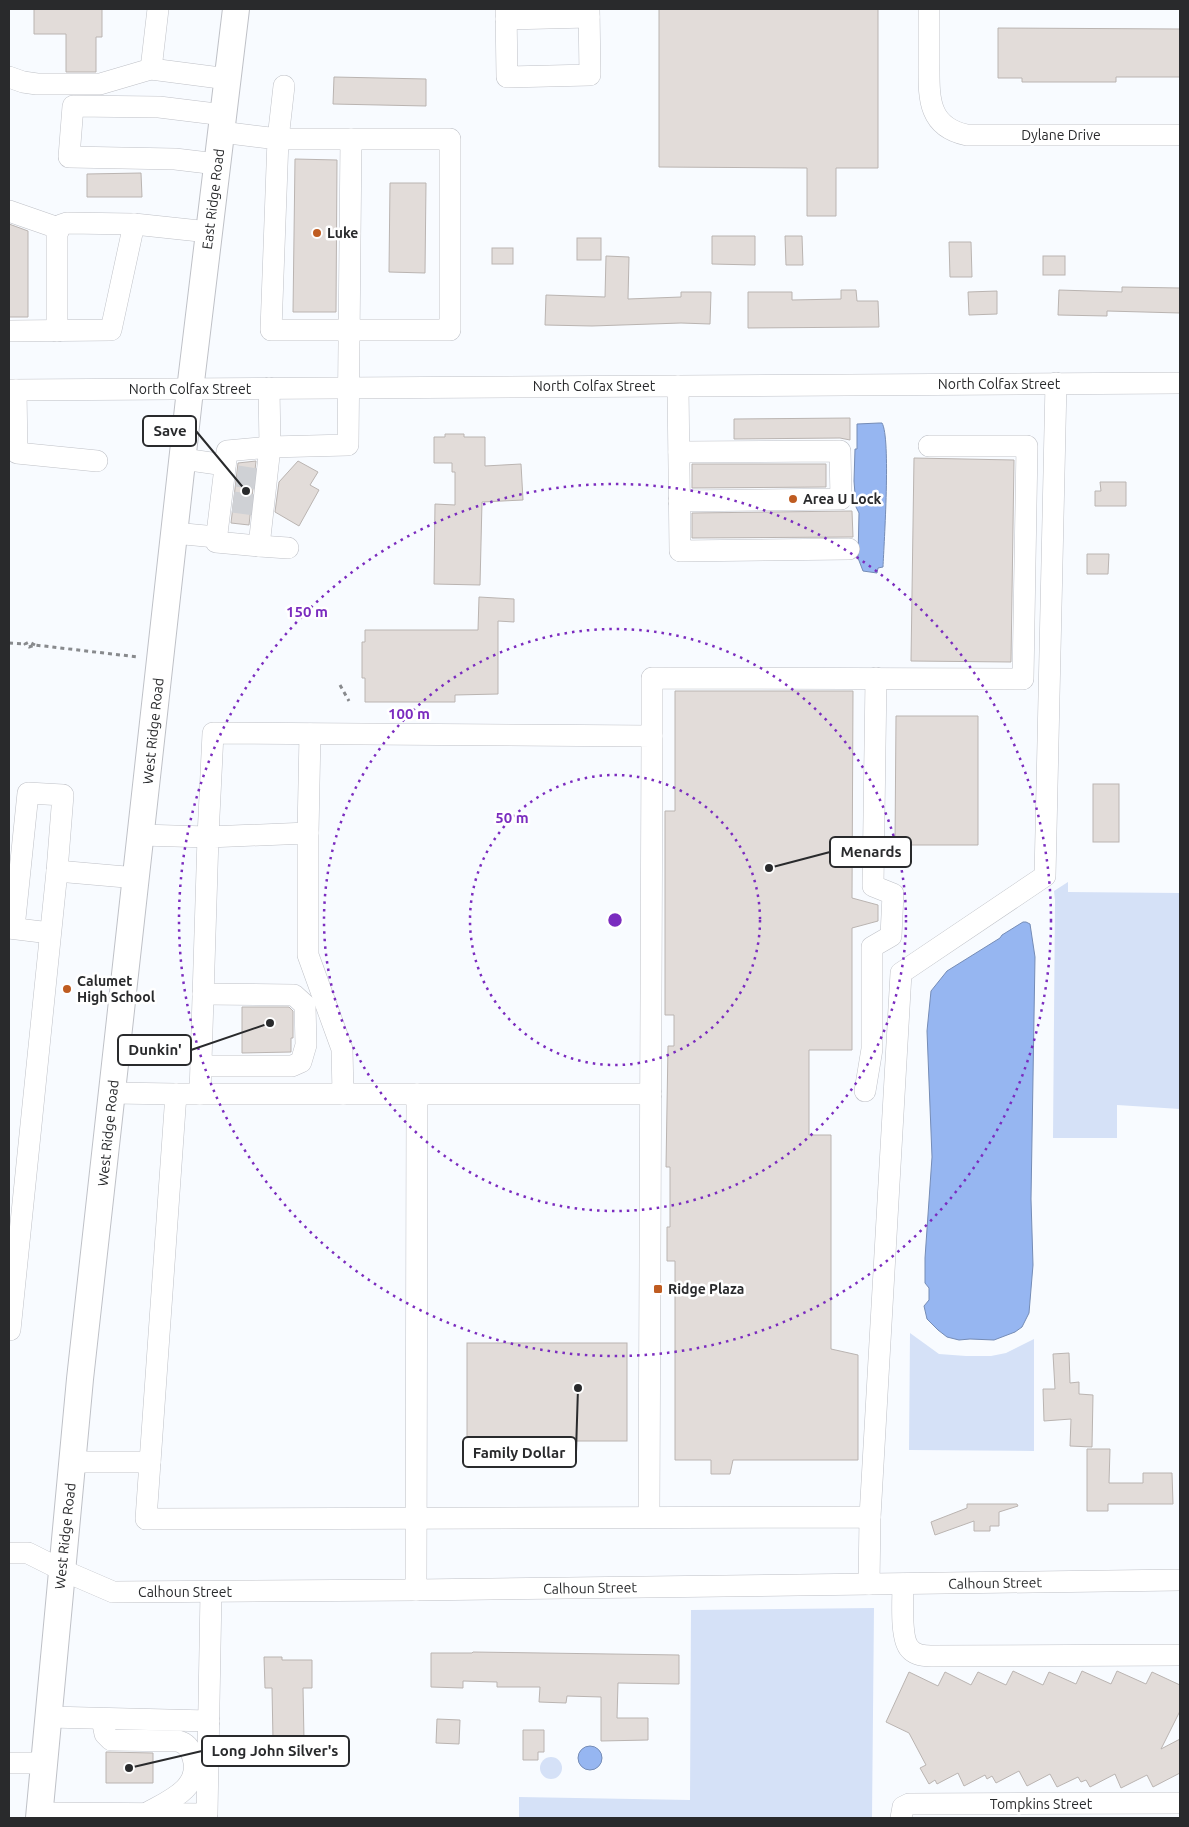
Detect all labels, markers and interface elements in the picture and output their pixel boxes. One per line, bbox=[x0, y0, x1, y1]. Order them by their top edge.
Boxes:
street label: Dylane Drive bbox=[1021, 127, 1101, 143]
street label: East Ridge Road bbox=[199, 148, 227, 250]
place label: Luke bbox=[327, 225, 358, 241]
marker: Luke bbox=[311, 227, 323, 239]
street label: North Colfax Street bbox=[938, 376, 1061, 392]
street label: North Colfax Street bbox=[533, 378, 656, 394]
street label: North Colfax Street bbox=[129, 381, 252, 397]
callout: Save bbox=[143, 416, 196, 446]
text: Save bbox=[153, 422, 187, 439]
place label: Area U Lock bbox=[803, 491, 882, 507]
marker: Area U Lock bbox=[787, 493, 799, 505]
text: 150 m bbox=[286, 603, 328, 620]
street label: West Ridge Road bbox=[139, 677, 167, 785]
text: 100 m bbox=[388, 705, 430, 722]
text: 50 m bbox=[495, 809, 529, 826]
callout: Menards bbox=[830, 837, 911, 867]
text: Menards bbox=[840, 843, 902, 860]
centre of rings bbox=[606, 911, 624, 929]
place label: Calumet High School bbox=[77, 973, 155, 1005]
marker: Calumet High School bbox=[61, 983, 73, 995]
callout: Dunkin' bbox=[118, 1035, 191, 1065]
text: Dunkin' bbox=[128, 1041, 182, 1058]
street label: West Ridge Road bbox=[94, 1079, 122, 1187]
place label: Ridge Plaza bbox=[668, 1281, 744, 1297]
marker: Ridge Plaza bbox=[652, 1283, 664, 1295]
callout: Family Dollar bbox=[463, 1437, 576, 1467]
text: Family Dollar bbox=[473, 1444, 566, 1461]
street label: West Ridge Road bbox=[51, 1482, 79, 1590]
street label: Calhoun Street bbox=[948, 1574, 1043, 1592]
street label: Calhoun Street bbox=[543, 1579, 638, 1597]
street label: Calhoun Street bbox=[138, 1584, 232, 1600]
callout: Long John Silver's bbox=[202, 1736, 349, 1766]
text: Long John Silver's bbox=[212, 1742, 338, 1759]
street label: Tompkins Street bbox=[990, 1796, 1093, 1812]

